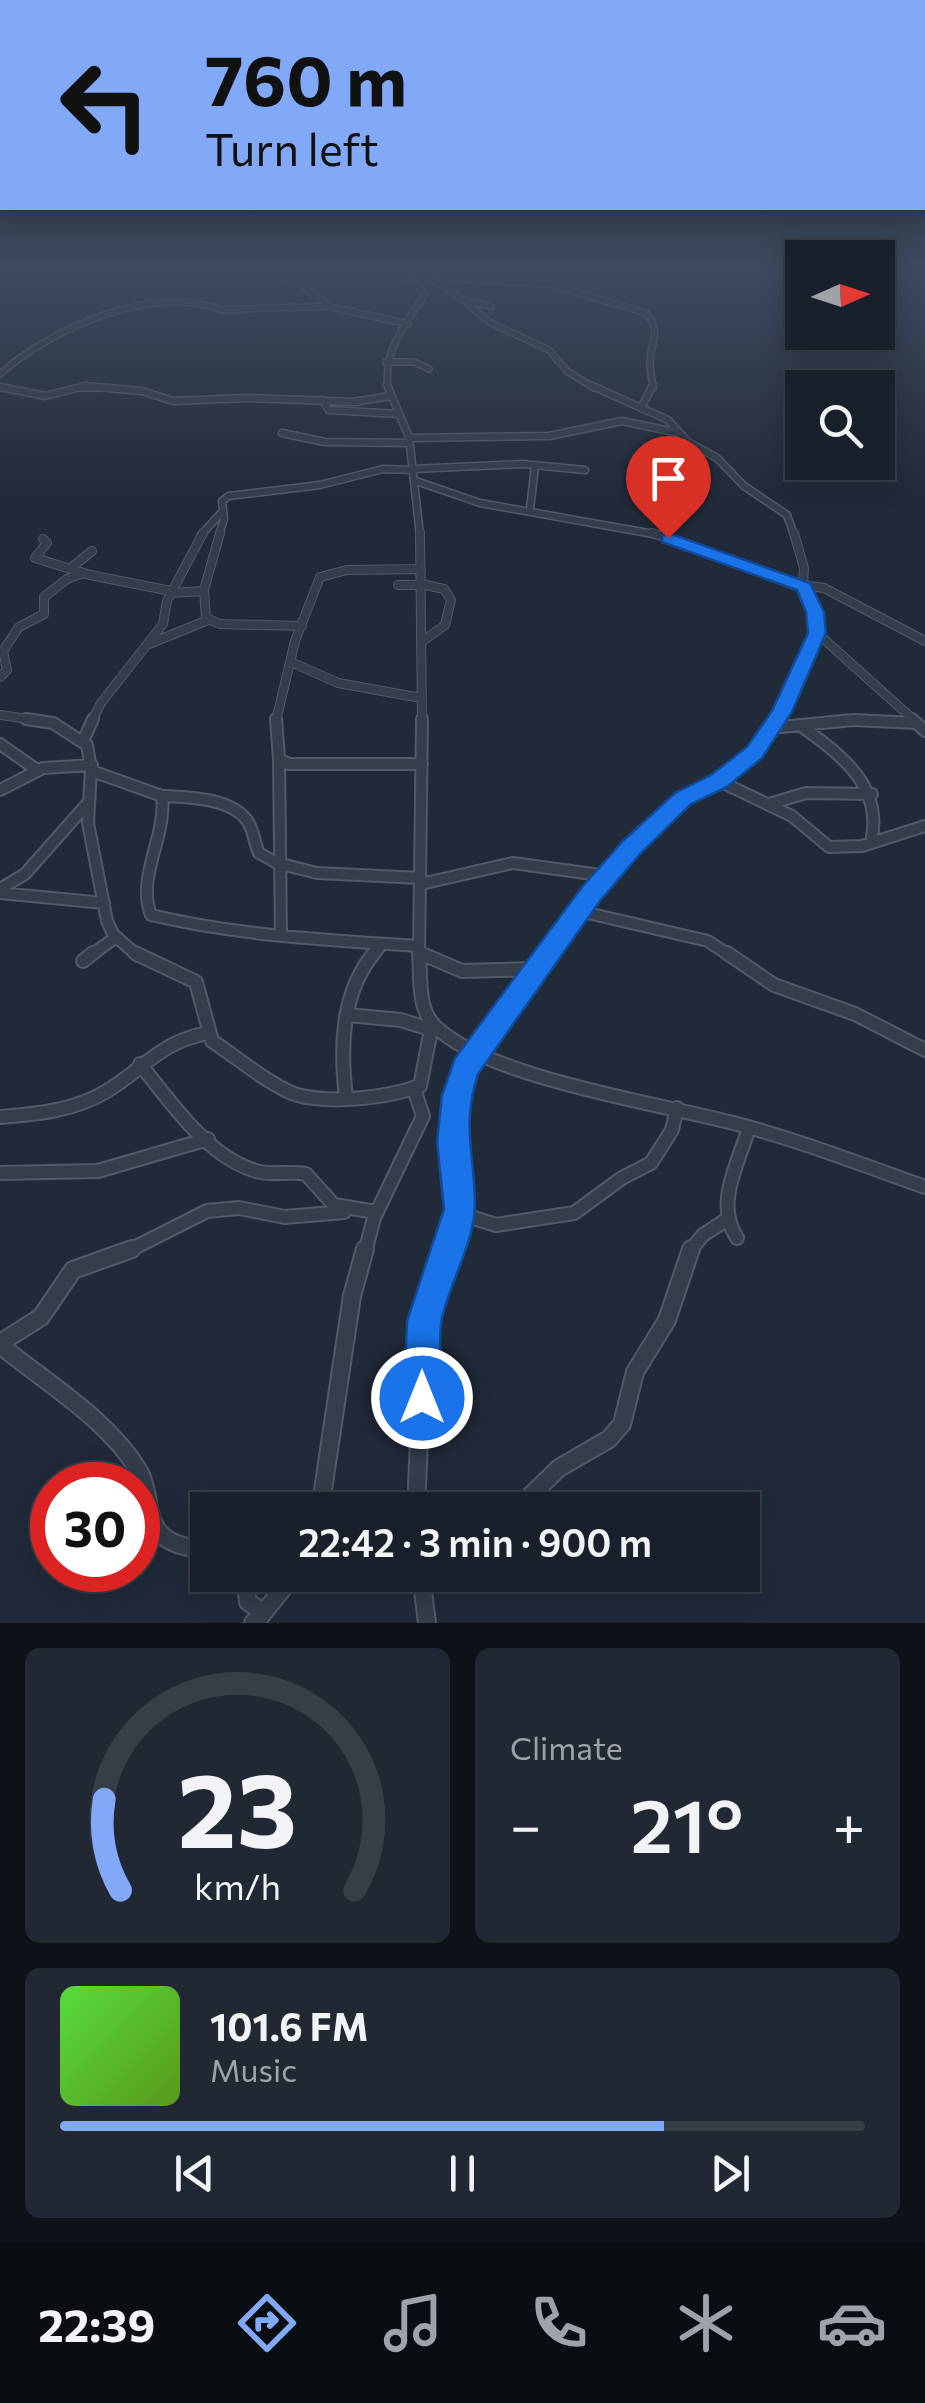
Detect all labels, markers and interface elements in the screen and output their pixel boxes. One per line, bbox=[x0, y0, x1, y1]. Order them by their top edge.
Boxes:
text: 760 m bbox=[205, 35, 407, 120]
icon: left bbox=[40, 40, 170, 170]
text: Turn left bbox=[205, 120, 379, 175]
north arrow bbox=[785, 240, 895, 350]
map controls bbox=[785, 240, 895, 480]
button: search bbox=[785, 370, 895, 480]
pin bbox=[626, 436, 711, 539]
icon: arrive bbox=[641, 451, 696, 506]
position arrow bbox=[370, 1346, 474, 1450]
speed limit sign: 30 bbox=[30, 1462, 160, 1592]
text: 22:42 · 3 min · 900 m bbox=[298, 1518, 652, 1565]
text: Climate bbox=[510, 1727, 623, 1767]
text: 23 bbox=[178, 1742, 297, 1869]
text: 21° bbox=[630, 1777, 743, 1868]
text: − bbox=[510, 1790, 541, 1857]
text: + bbox=[833, 1790, 865, 1857]
text: km/h bbox=[194, 1864, 281, 1907]
text: 101.6 FM bbox=[210, 2002, 368, 2049]
text: Music bbox=[210, 2049, 297, 2089]
icon: previous bbox=[167, 2146, 222, 2201]
icon: pause bbox=[435, 2146, 490, 2201]
icon: next bbox=[703, 2146, 758, 2201]
icon: directions bbox=[232, 2288, 302, 2358]
icon: music bbox=[378, 2288, 448, 2358]
icon: phone bbox=[524, 2288, 594, 2358]
icon: climate bbox=[671, 2288, 741, 2358]
icon: car bbox=[817, 2288, 887, 2358]
text: 22:39 bbox=[38, 2296, 155, 2351]

